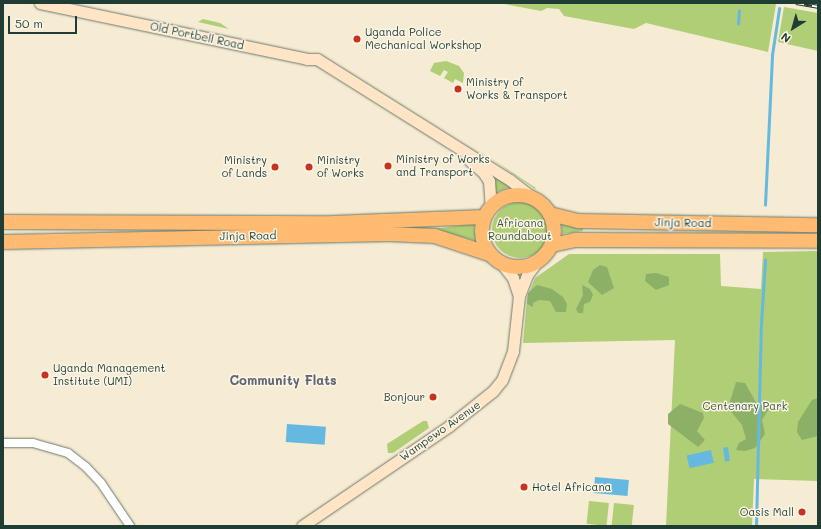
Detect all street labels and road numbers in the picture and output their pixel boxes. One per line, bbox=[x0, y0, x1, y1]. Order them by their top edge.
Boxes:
street label: Old Portbell Road bbox=[149, 20, 245, 52]
street label: Jinja Road bbox=[654, 216, 712, 230]
street label: Jinja Road bbox=[219, 229, 277, 243]
street label: Wampewo Avenue bbox=[397, 398, 483, 464]

